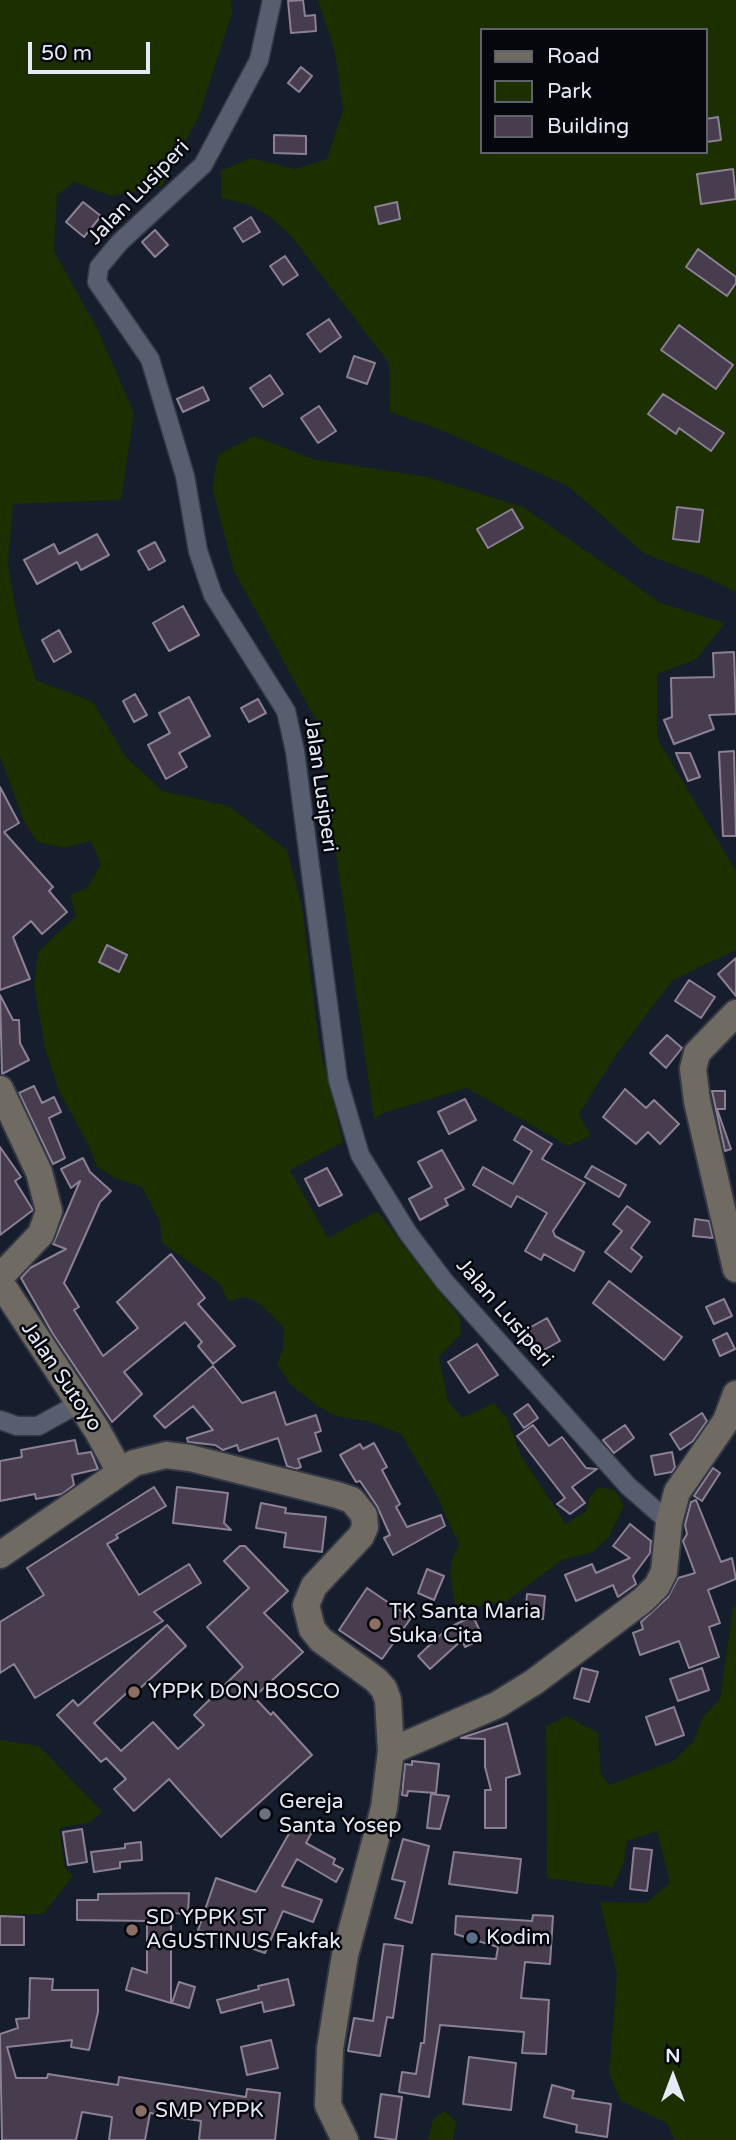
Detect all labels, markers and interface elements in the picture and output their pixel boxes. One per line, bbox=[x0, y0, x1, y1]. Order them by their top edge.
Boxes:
scale bar bbox=[32, 28, 154, 72]
legend bbox=[480, 28, 708, 154]
text: 50 m bbox=[41, 41, 92, 66]
text: Road bbox=[547, 44, 600, 69]
text: Park bbox=[547, 79, 592, 104]
text: Building bbox=[547, 114, 629, 139]
street label: Jalan Lusiperi bbox=[83, 136, 195, 250]
street label: Jalan Lusiperi bbox=[298, 716, 342, 854]
street label: Jalan Lusiperi bbox=[450, 1254, 558, 1372]
street label: Jalan Sutoyo bbox=[15, 1317, 107, 1437]
place label: TK Santa Maria Suka Cita bbox=[389, 1599, 541, 1649]
marker: TK Santa Maria Suka Cita bbox=[367, 1616, 383, 1632]
place label: YPPK DON BOSCO bbox=[148, 1679, 340, 1705]
marker: YPPK DON BOSCO bbox=[126, 1684, 142, 1700]
place label: Gereja Santa Yosep bbox=[279, 1789, 401, 1839]
marker: Gereja Santa Yosep bbox=[257, 1806, 273, 1822]
place label: SD YPPK ST AGUSTINUS Fakfak bbox=[146, 1905, 341, 1955]
marker: SD YPPK ST AGUSTINUS Fakfak bbox=[124, 1922, 140, 1938]
place label: Kodim bbox=[486, 1925, 551, 1951]
marker: Kodim bbox=[464, 1930, 480, 1946]
north arrow bbox=[638, 2042, 708, 2112]
text: N bbox=[665, 2045, 681, 2067]
place label: SMP YPPK bbox=[155, 2098, 264, 2124]
marker: SMP YPPK bbox=[133, 2103, 149, 2119]

